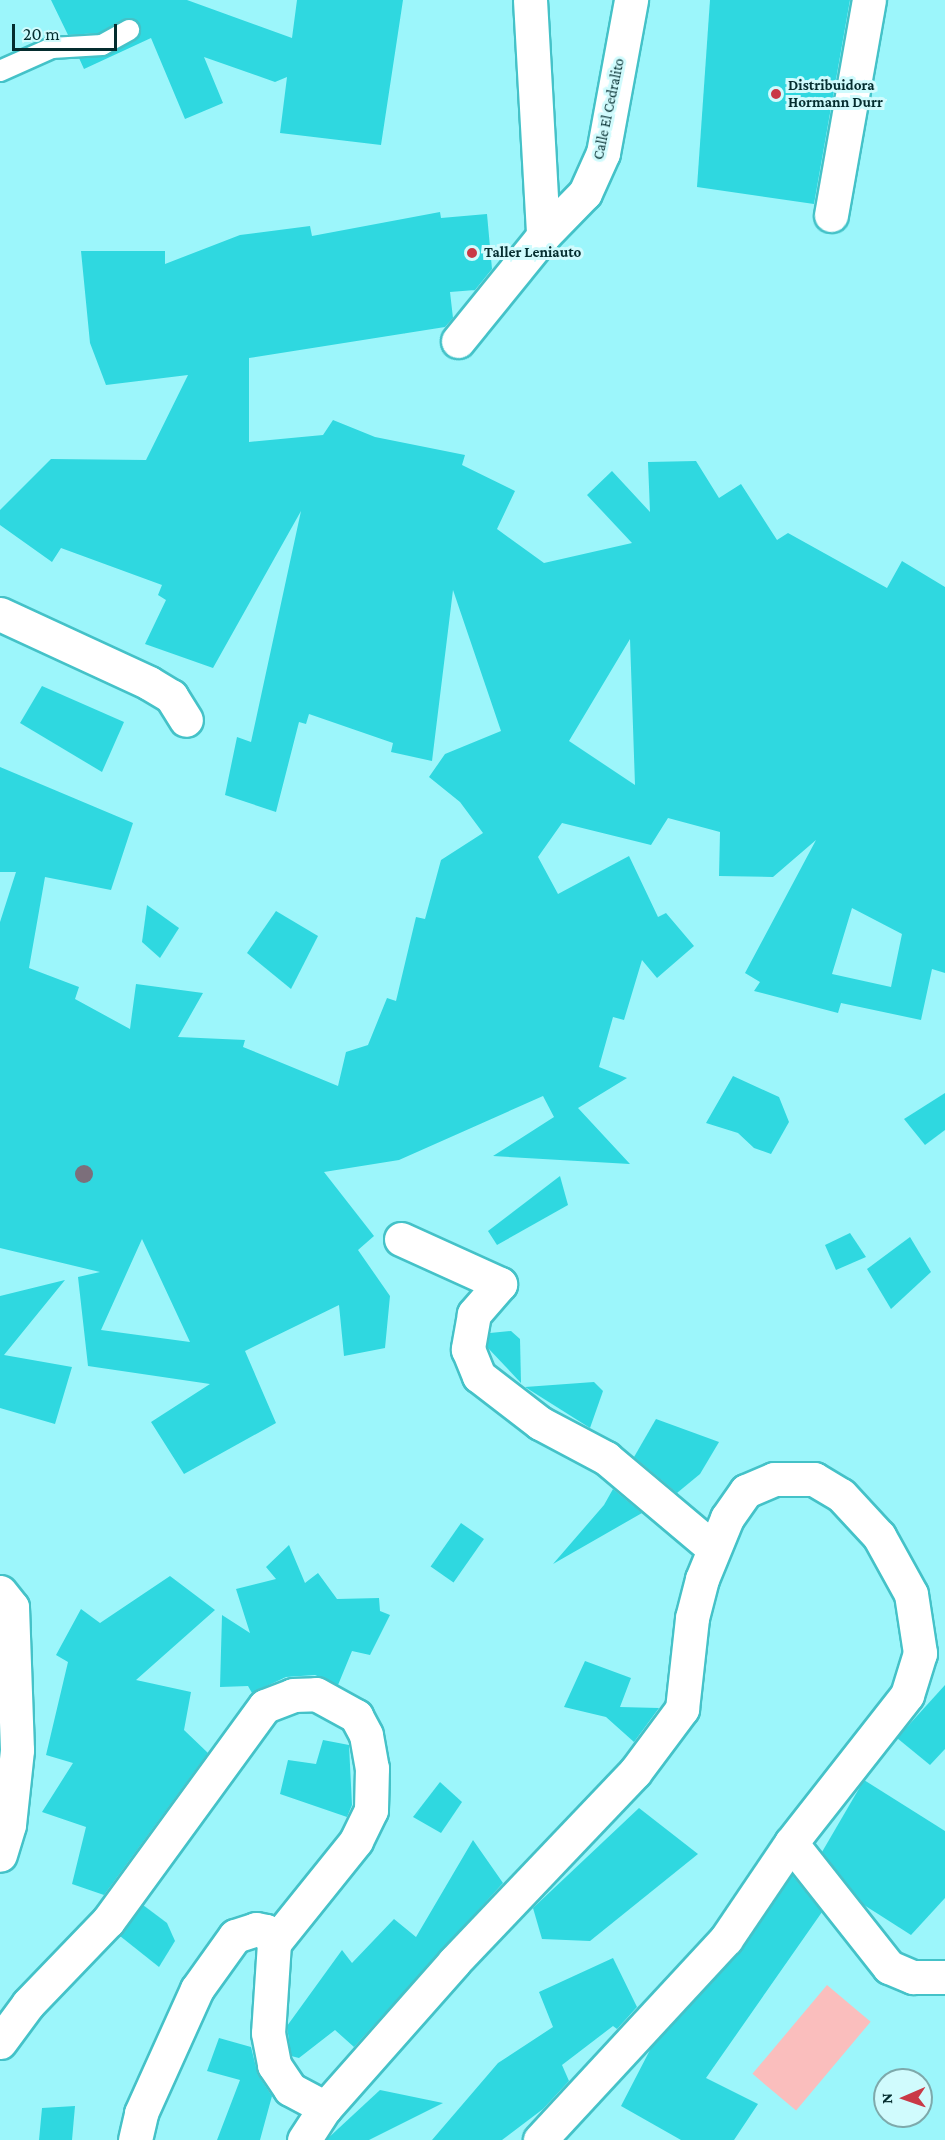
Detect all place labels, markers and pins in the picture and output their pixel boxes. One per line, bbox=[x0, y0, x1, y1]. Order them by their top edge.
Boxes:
place label: Distribuidora Hormann Durr bbox=[788, 76, 883, 111]
marker: Distribuidora Hormann Durr bbox=[769, 87, 783, 101]
place label: Taller Leniauto bbox=[484, 244, 581, 262]
marker: Taller Leniauto bbox=[465, 246, 479, 260]

